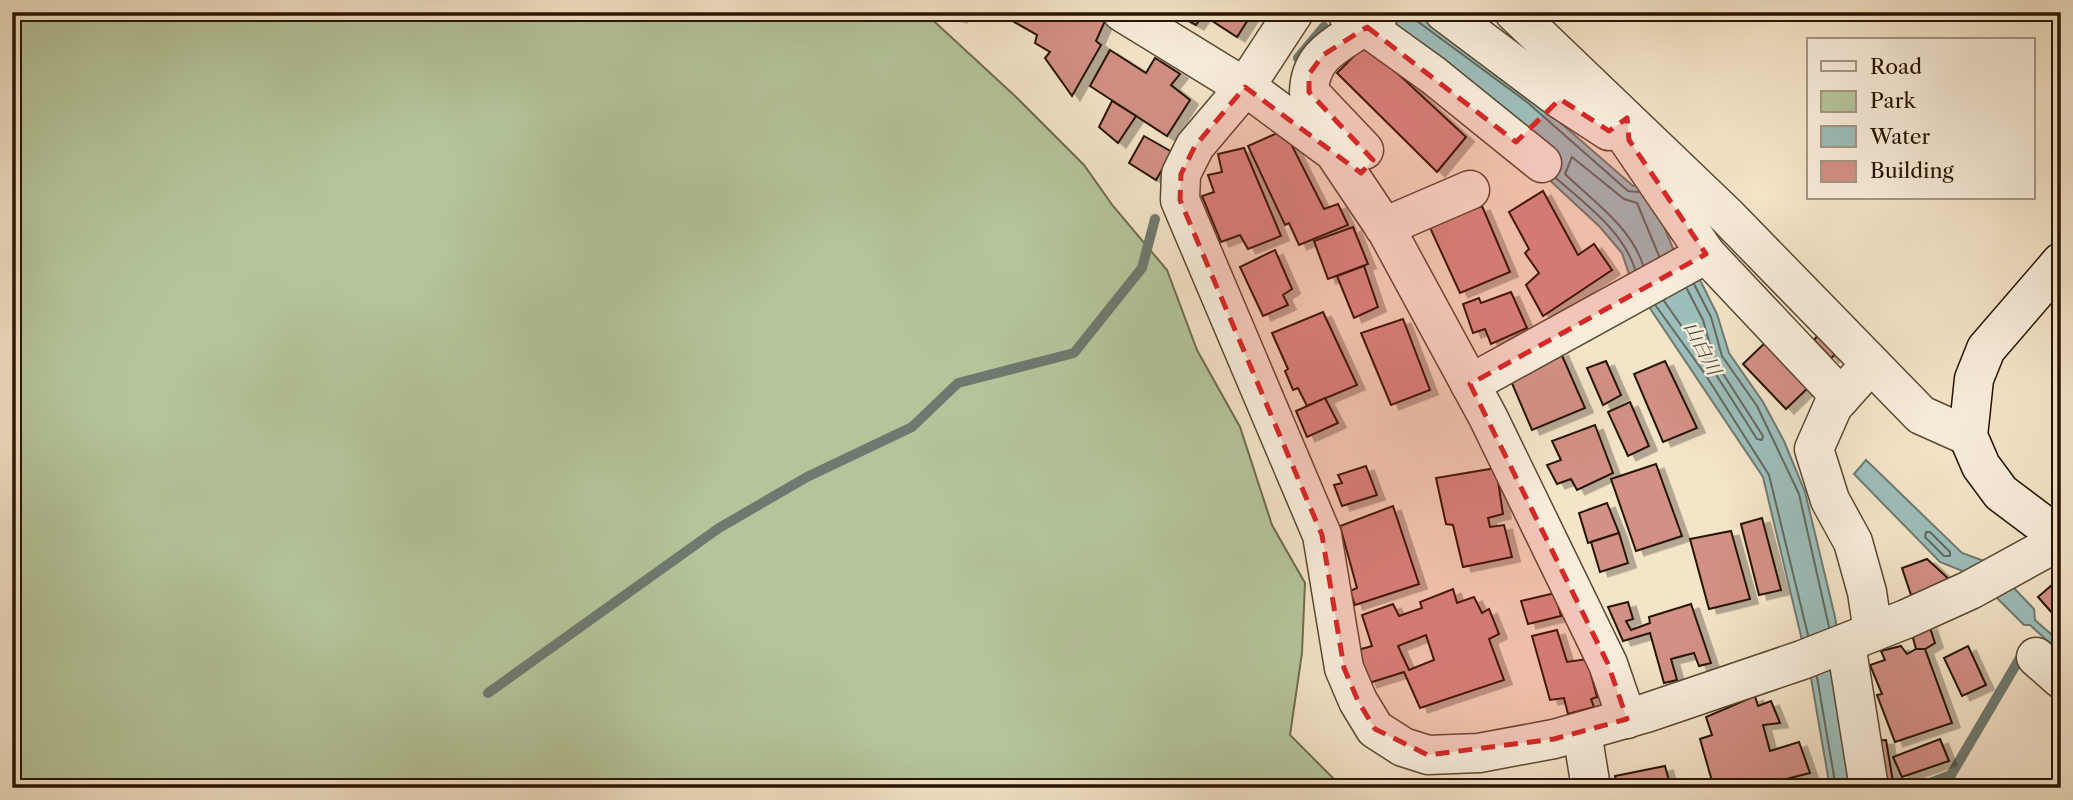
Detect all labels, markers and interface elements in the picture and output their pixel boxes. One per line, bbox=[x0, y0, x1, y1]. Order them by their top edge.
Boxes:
legend bbox=[1807, 38, 2035, 200]
text: Road bbox=[1870, 54, 1922, 79]
text: Park bbox=[1870, 88, 1916, 113]
text: Water bbox=[1869, 124, 1930, 149]
text: Building bbox=[1870, 158, 1955, 183]
water label: 山白川 bbox=[1679, 318, 1727, 381]

